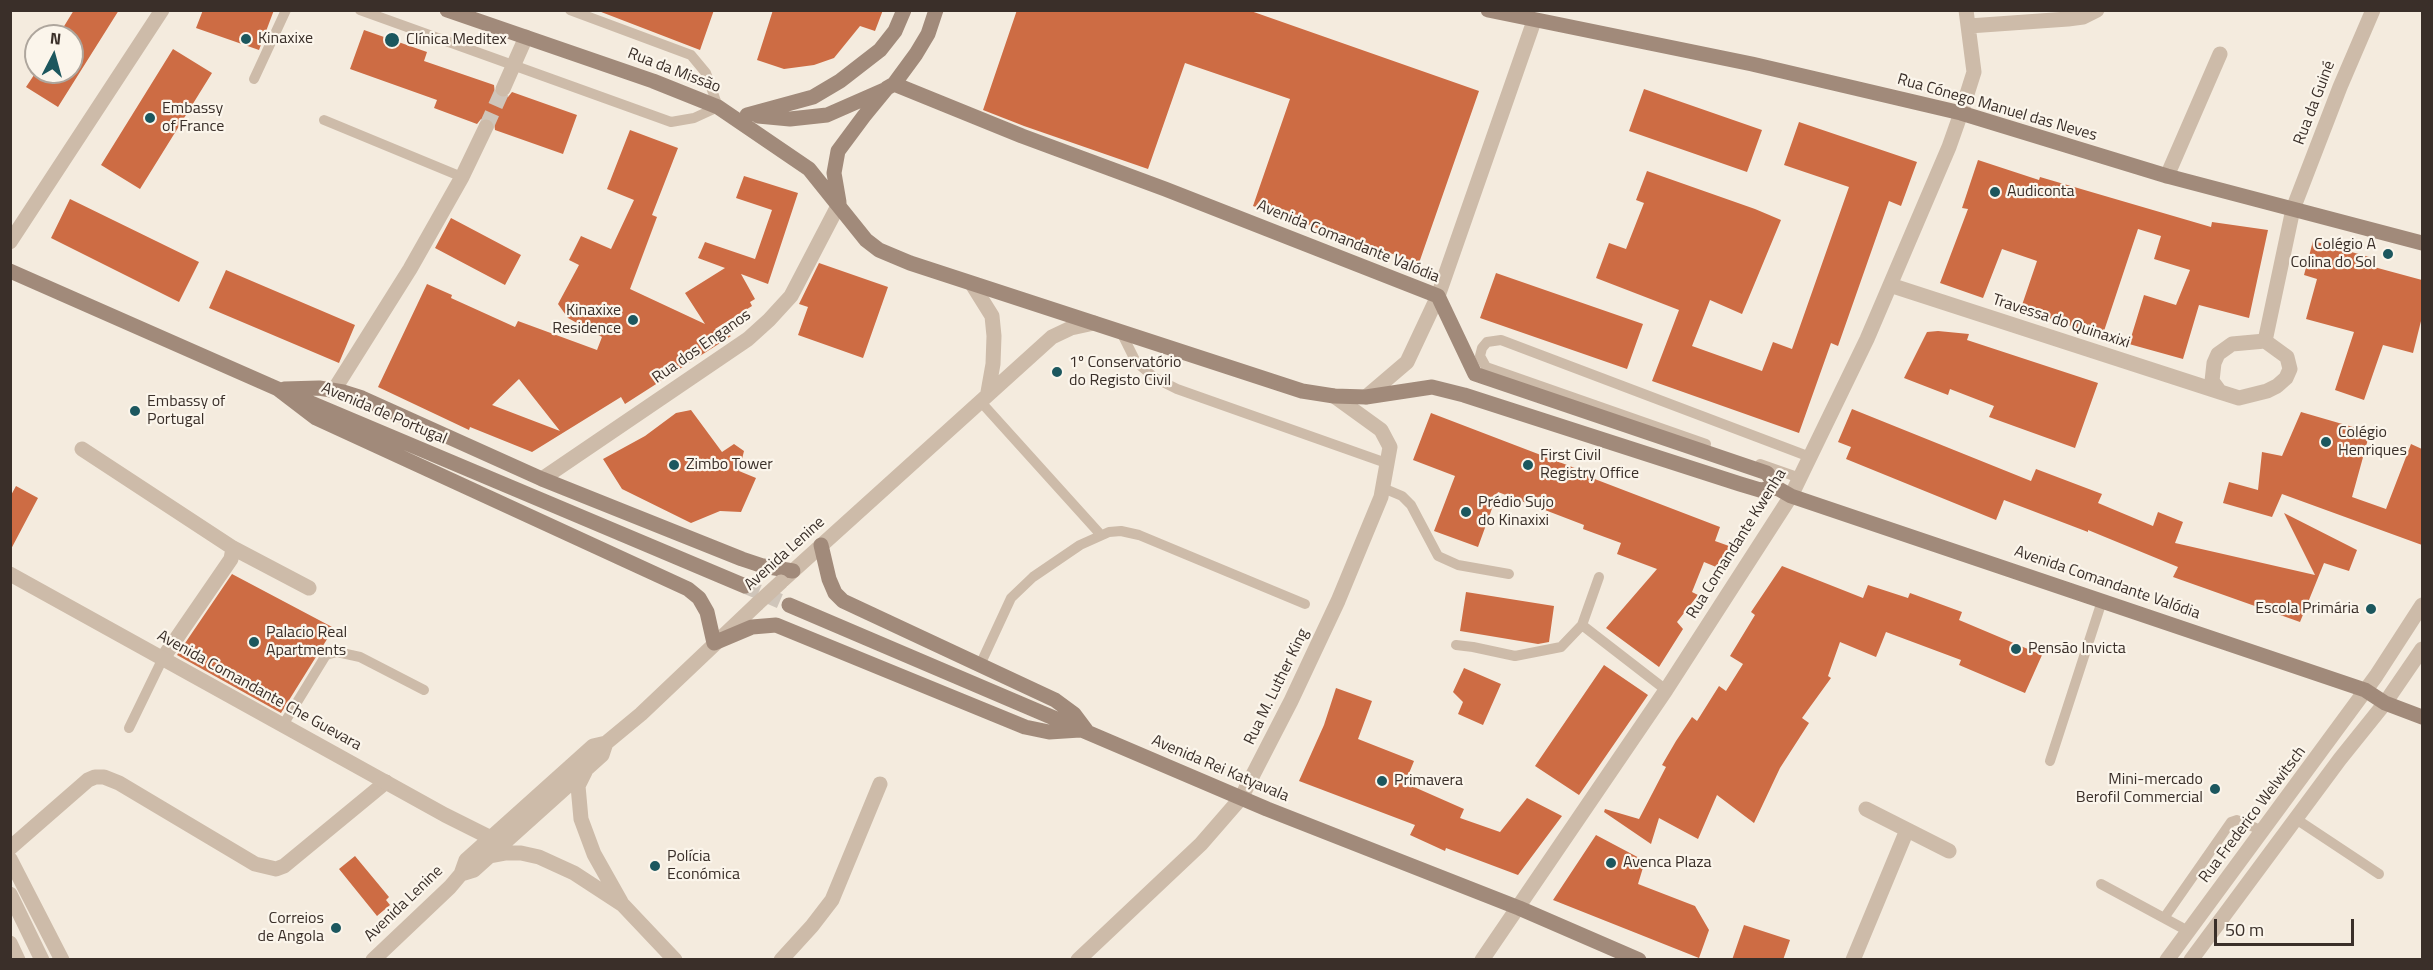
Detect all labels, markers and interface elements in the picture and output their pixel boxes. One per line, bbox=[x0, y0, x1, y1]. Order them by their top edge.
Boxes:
north arrow bbox=[24, 24, 84, 84]
text: N bbox=[49, 26, 62, 51]
place label: Kinaxixe bbox=[258, 29, 313, 49]
place label: Clínica Meditex bbox=[406, 30, 507, 50]
marker: Clínica Meditex bbox=[383, 31, 401, 49]
marker: Kinaxixe bbox=[239, 32, 253, 46]
street label: Rua da Missão bbox=[625, 44, 723, 98]
street label: Rua da Guiné bbox=[2290, 58, 2340, 148]
street label: Rua Cónego Manuel das Neves bbox=[1895, 70, 2099, 146]
place label: Embassy of France bbox=[162, 99, 224, 137]
marker: Embassy of France bbox=[143, 111, 157, 125]
place label: Audiconta bbox=[2007, 182, 2075, 202]
marker: Audiconta bbox=[1988, 185, 2002, 199]
street label: Avenida Comandante Valódia bbox=[1254, 197, 1442, 287]
place label: Colégio A Colina do Sol bbox=[2290, 235, 2376, 273]
marker: Colégio A Colina do Sol bbox=[2381, 247, 2395, 261]
street label: Travessa do Quinaxixi bbox=[1990, 291, 2132, 353]
place label: Kinaxixe Residence bbox=[552, 301, 621, 339]
street label: Rua dos Enganos bbox=[649, 306, 755, 388]
marker: Kinaxixe Residence bbox=[626, 313, 640, 327]
place label: 1º Conservatório do Registo Civil bbox=[1069, 353, 1181, 391]
marker: 1º Conservatório do Registo Civil bbox=[1050, 365, 1064, 379]
street label: Avenida de Portugal bbox=[318, 379, 450, 449]
place label: Embassy of Portugal bbox=[147, 392, 225, 430]
marker: Embassy of Portugal bbox=[128, 404, 142, 418]
place label: Colégio Henriques bbox=[2338, 423, 2407, 461]
marker: Colégio Henriques bbox=[2319, 435, 2333, 449]
place label: First Civil Registry Office bbox=[1540, 446, 1639, 484]
place label: Zimbo Tower bbox=[686, 455, 773, 475]
marker: Zimbo Tower bbox=[667, 458, 681, 472]
marker: First Civil Registry Office bbox=[1521, 458, 1535, 472]
street label: Rua Comandante Kwenha bbox=[1683, 465, 1791, 623]
place label: Prédio Sujo do Kinaxixi bbox=[1478, 493, 1554, 531]
marker: Prédio Sujo do Kinaxixi bbox=[1459, 505, 1473, 519]
street label: Avenida Lenine bbox=[741, 513, 829, 595]
street label: Avenida Comandante Valódia bbox=[2012, 542, 2202, 624]
place label: Escola Primária bbox=[2255, 599, 2359, 619]
marker: Escola Primária bbox=[2364, 602, 2378, 616]
place label: Palacio Real Apartments bbox=[266, 623, 347, 661]
street label: Rua M. Luther King bbox=[1241, 626, 1313, 748]
street label: Avenida Comandante Che Guevara bbox=[154, 627, 364, 755]
marker: Palacio Real Apartments bbox=[247, 635, 261, 649]
place label: Pensão Invicta bbox=[2028, 639, 2126, 659]
marker: Pensão Invicta bbox=[2009, 642, 2023, 656]
street label: Avenida Rei Katyavala bbox=[1148, 731, 1292, 807]
street label: Rua Frederico Welwitsch bbox=[2195, 743, 2311, 887]
place label: Mini-mercado Berofil Commercial bbox=[2076, 770, 2203, 808]
place label: Primavera bbox=[1394, 771, 1463, 791]
marker: Primavera bbox=[1375, 774, 1389, 788]
marker: Mini-mercado Berofil Commercial bbox=[2208, 782, 2222, 796]
place label: Polícia Económica bbox=[667, 847, 740, 885]
place label: Avenca Plaza bbox=[1623, 853, 1711, 873]
marker: Avenca Plaza bbox=[1604, 856, 1618, 870]
marker: Polícia Económica bbox=[648, 859, 662, 873]
street label: Avenida Lenine bbox=[361, 862, 447, 946]
scale bar bbox=[2217, 907, 2356, 945]
place label: Correios de Angola bbox=[257, 909, 324, 947]
text: 50 m bbox=[2225, 916, 2264, 943]
marker: Correios de Angola bbox=[329, 921, 343, 935]

